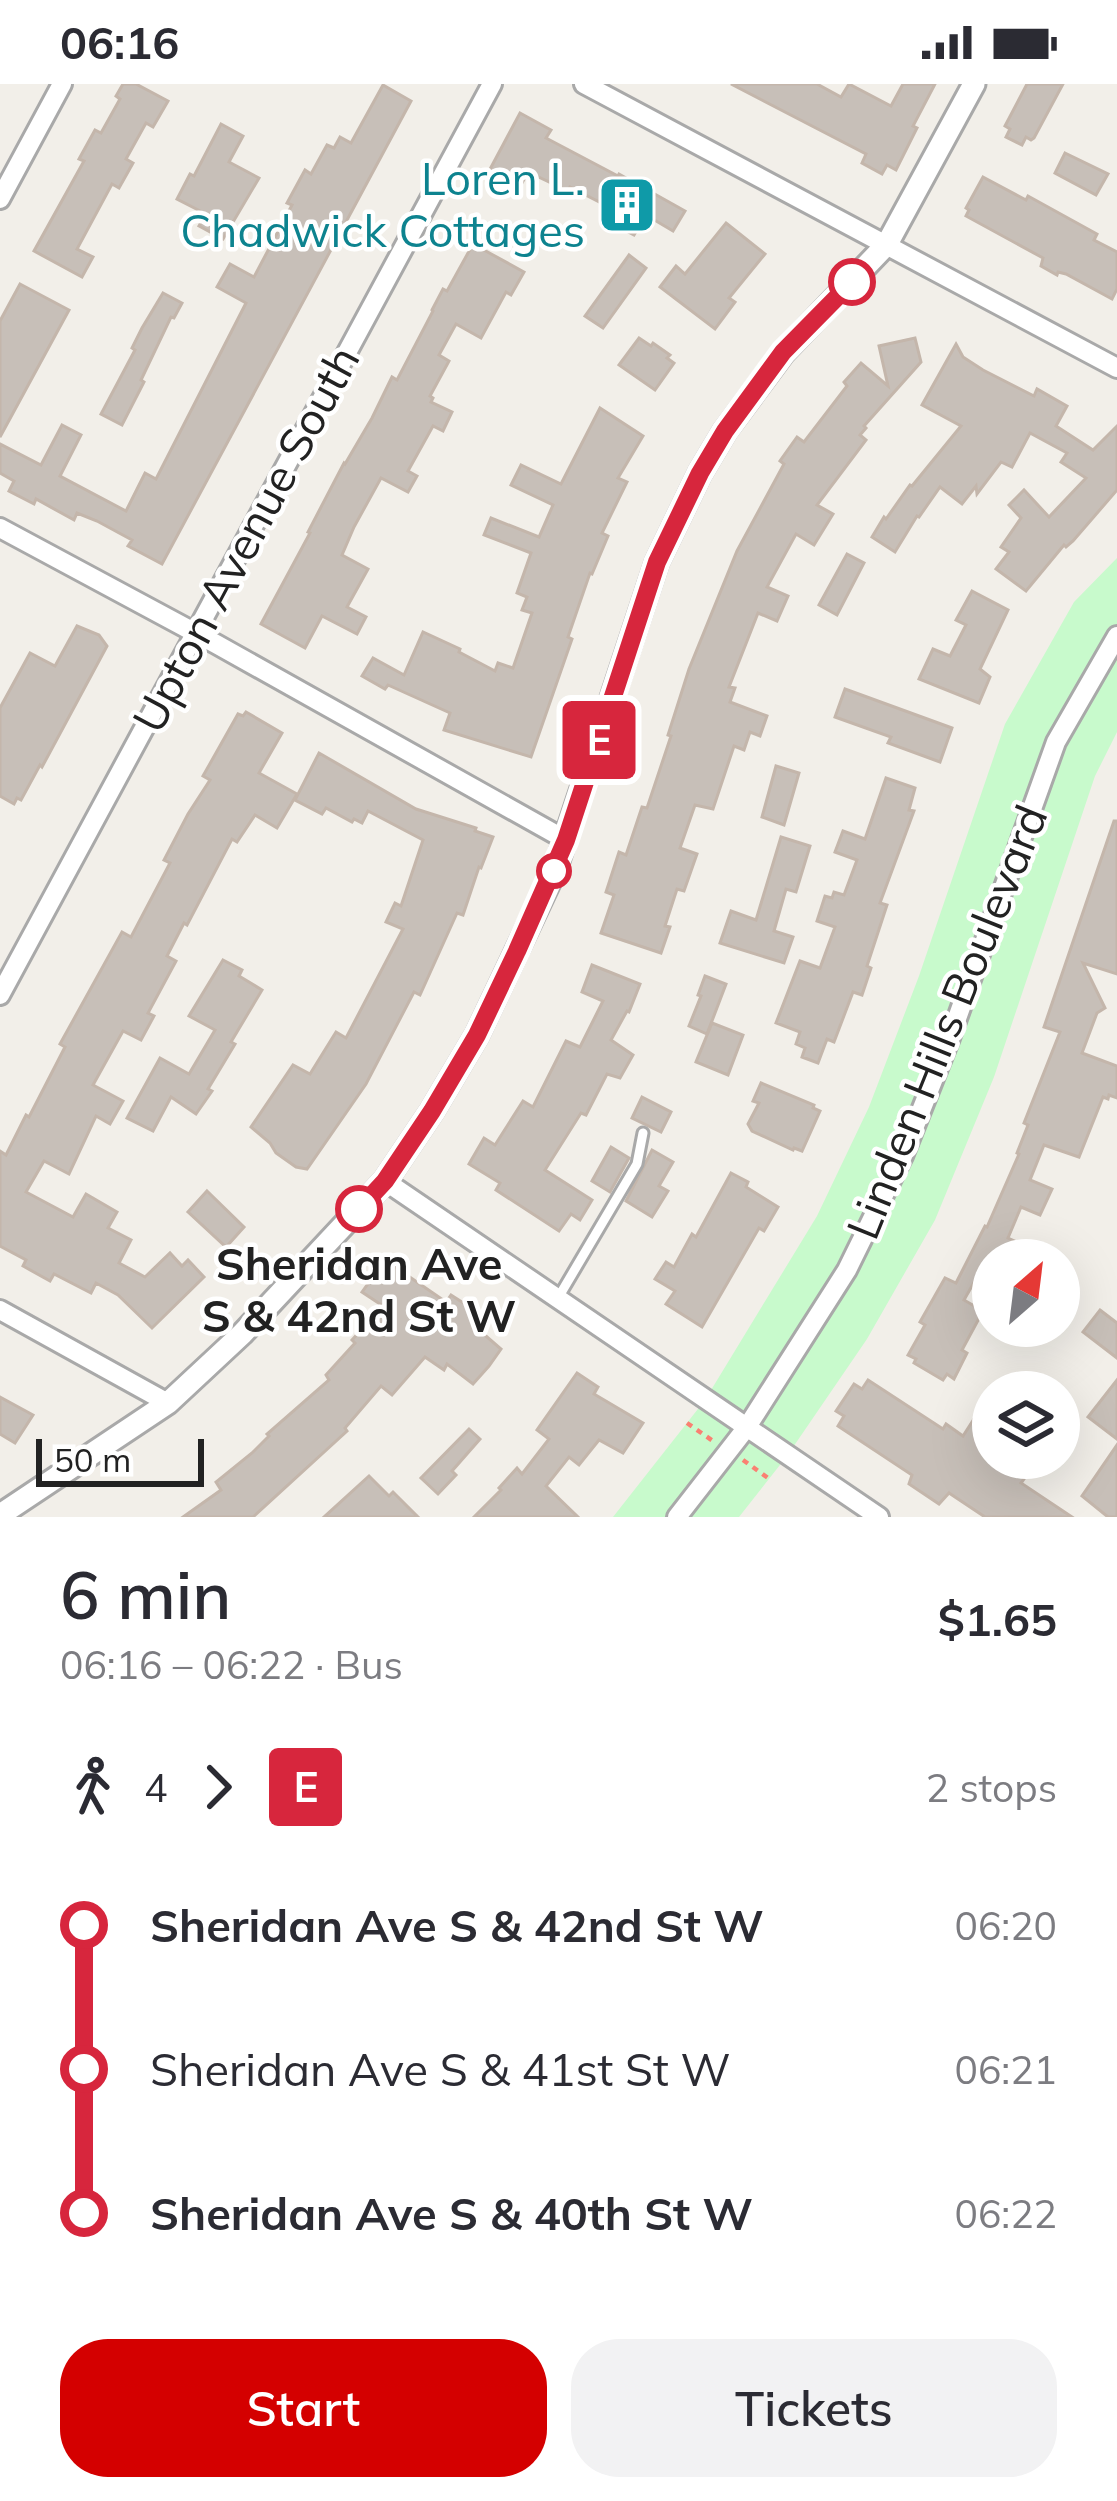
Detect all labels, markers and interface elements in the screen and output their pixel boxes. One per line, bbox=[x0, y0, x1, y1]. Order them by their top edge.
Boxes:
text: 06:16 bbox=[60, 14, 179, 70]
place label: Loren L. Chadwick Cottages bbox=[180, 150, 585, 258]
building icon: Loren L. Chadwick Cottages bbox=[596, 174, 658, 236]
unlabelled marker bbox=[830, 260, 874, 304]
street label: Upton Avenue South bbox=[120, 336, 371, 741]
line badge: E bbox=[560, 701, 638, 779]
text: E bbox=[587, 713, 612, 766]
street label: Linden Hills Boulevard bbox=[833, 797, 1059, 1247]
unlabelled marker bbox=[538, 855, 570, 887]
marker: Sheridan Ave S & 42nd St W bbox=[337, 1187, 381, 1231]
place label: Sheridan Ave S & 42nd St W bbox=[202, 1235, 516, 1343]
north arrow bbox=[972, 1239, 1080, 1347]
map controls bbox=[972, 1239, 1080, 1479]
button: layers bbox=[972, 1371, 1080, 1479]
scale bar bbox=[36, 1433, 204, 1486]
text: 50 m bbox=[54, 1439, 131, 1480]
text: 6 min bbox=[60, 1553, 231, 1636]
text: $1.65 bbox=[938, 1591, 1057, 1647]
text: 06:16 – 06:22 · Bus bbox=[60, 1640, 403, 1689]
icon: walk bbox=[60, 1754, 126, 1820]
icon: forward bbox=[185, 1754, 251, 1820]
text: E bbox=[293, 1760, 318, 1813]
text: 4 bbox=[144, 1763, 167, 1812]
text: 2 stops bbox=[926, 1763, 1057, 1812]
text: Sheridan Ave S & 42nd St W bbox=[150, 1897, 764, 1953]
text: 06:20 bbox=[955, 1901, 1057, 1950]
text: Sheridan Ave S & 41st St W bbox=[150, 2041, 731, 2097]
text: 06:21 bbox=[955, 2045, 1057, 2094]
text: Sheridan Ave S & 40th St W bbox=[150, 2185, 753, 2241]
text: 06:22 bbox=[955, 2189, 1057, 2238]
button: Start bbox=[60, 2339, 547, 2477]
button: Tickets bbox=[571, 2339, 1057, 2477]

